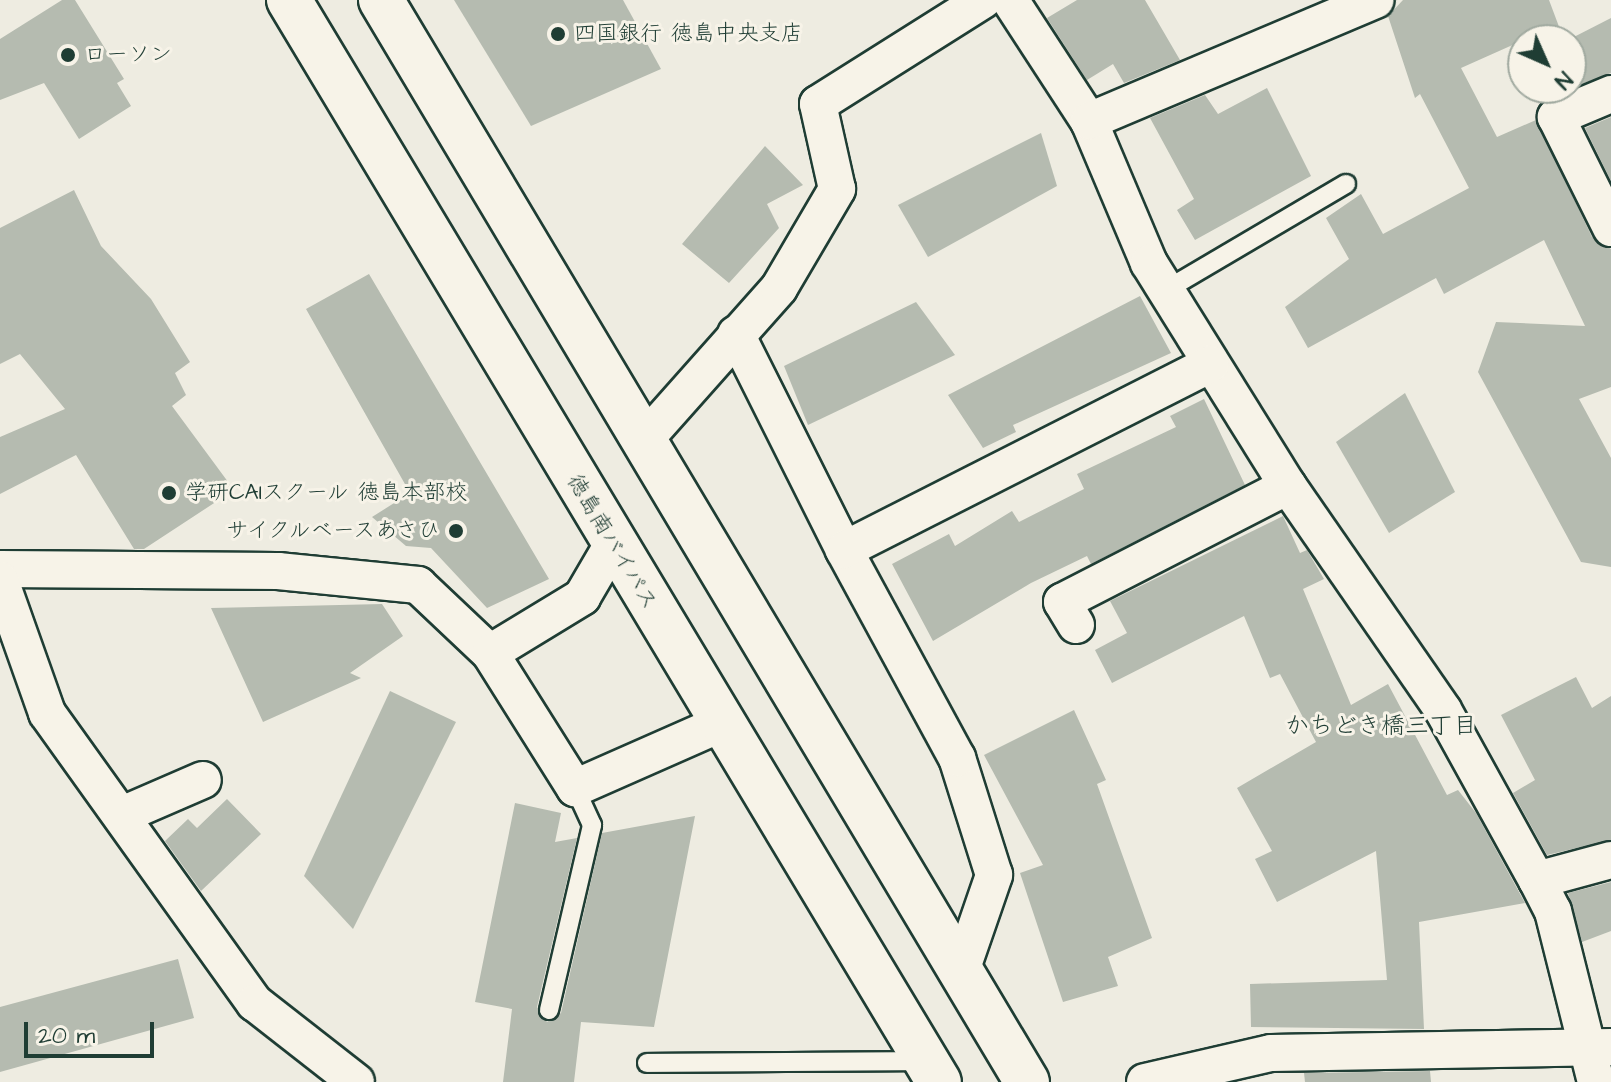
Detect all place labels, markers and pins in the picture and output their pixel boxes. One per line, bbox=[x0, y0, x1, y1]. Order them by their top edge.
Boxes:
place label: 四国銀行 徳島中央支店 bbox=[574, 21, 803, 47]
marker: 四国銀行 徳島中央支店 bbox=[549, 25, 567, 43]
place label: ローソン bbox=[84, 42, 172, 68]
marker: ローソン bbox=[59, 46, 77, 64]
place label: 学研CAIスクール 徳島本部校 bbox=[185, 480, 469, 506]
marker: 学研CAIスクール 徳島本部校 bbox=[160, 484, 178, 502]
place label: サイクルベースあさひ bbox=[220, 518, 440, 544]
marker: サイクルベースあさひ bbox=[447, 522, 465, 540]

